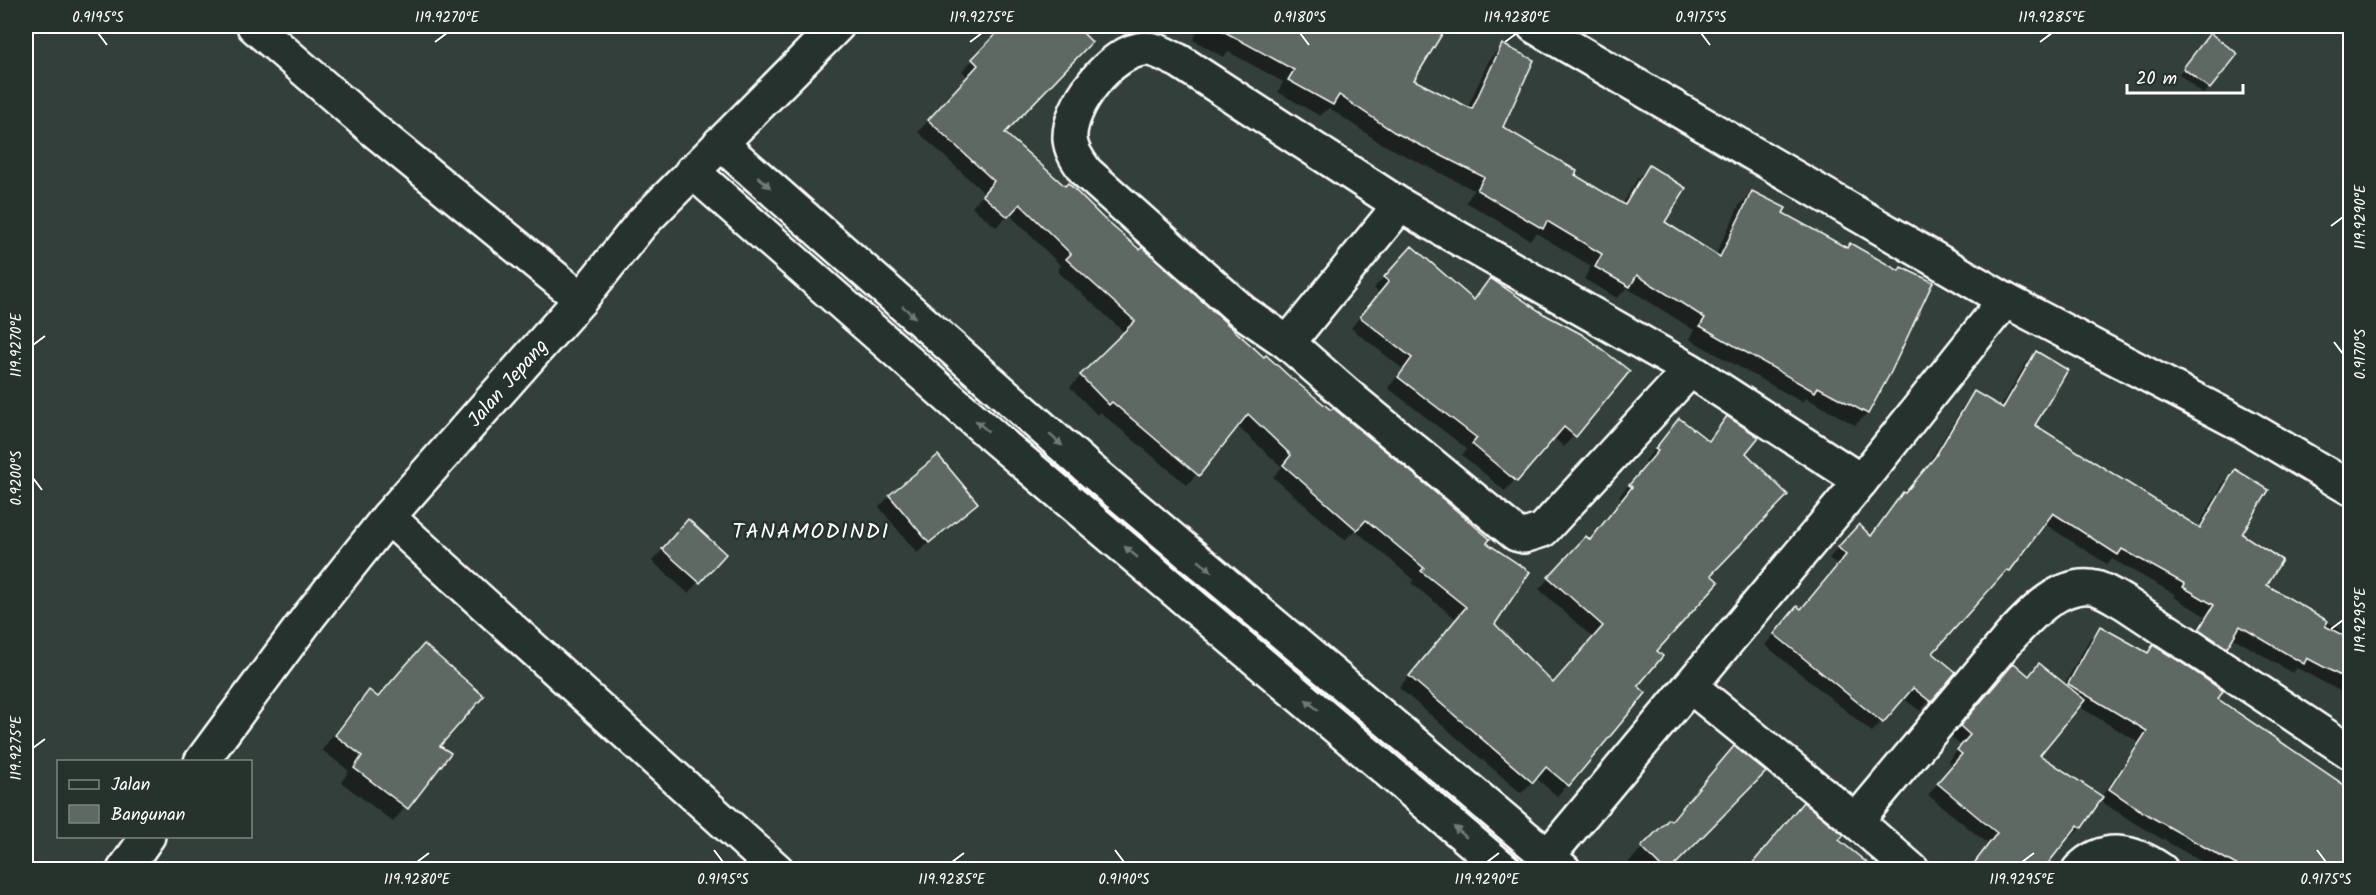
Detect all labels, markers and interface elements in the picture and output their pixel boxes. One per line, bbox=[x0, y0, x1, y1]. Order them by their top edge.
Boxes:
text: 0.9195°S bbox=[72, 6, 124, 30]
text: 119.9270°E bbox=[415, 6, 481, 30]
text: 119.9275°E bbox=[949, 6, 1016, 30]
text: 0.9180°S bbox=[1274, 6, 1326, 30]
text: 119.9280°E bbox=[1484, 6, 1552, 30]
text: 0.9175°S bbox=[1675, 6, 1727, 30]
text: 119.9285°E bbox=[2018, 6, 2087, 30]
scale bar bbox=[2127, 57, 2242, 95]
text: 20 m bbox=[2136, 65, 2177, 94]
one-way arrow bbox=[756, 175, 771, 189]
text: 119.9290°E bbox=[2349, 183, 2373, 250]
one-way arrow bbox=[901, 305, 916, 318]
text: 119.9270°E bbox=[5, 311, 29, 377]
text: 0.9170°S bbox=[2349, 329, 2373, 379]
street label: Jalan Jepang bbox=[460, 332, 557, 435]
one-way arrow bbox=[975, 420, 990, 433]
one-way arrow bbox=[1048, 433, 1063, 446]
text: 0.9200°S bbox=[5, 450, 29, 506]
district label: TANAMODINDI bbox=[732, 515, 890, 550]
one-way arrow bbox=[1123, 546, 1139, 559]
one-way arrow bbox=[1197, 559, 1212, 572]
text: 119.9295°E bbox=[2349, 586, 2373, 653]
one-way arrow bbox=[1305, 699, 1320, 711]
text: 119.9275°E bbox=[5, 714, 29, 781]
legend bbox=[57, 760, 252, 838]
text: Jalan bbox=[111, 771, 150, 800]
text: Bangunan bbox=[111, 801, 185, 830]
one-way arrow bbox=[1452, 826, 1468, 839]
text: 119.9280°E bbox=[384, 868, 452, 892]
text: 0.9195°S bbox=[697, 868, 749, 892]
text: 119.9285°E bbox=[918, 868, 987, 892]
text: 0.9190°S bbox=[1099, 868, 1150, 892]
text: 119.9290°E bbox=[1454, 868, 1521, 892]
text: 119.9295°E bbox=[1989, 868, 2056, 892]
text: 0.9175°S bbox=[2300, 868, 2352, 892]

